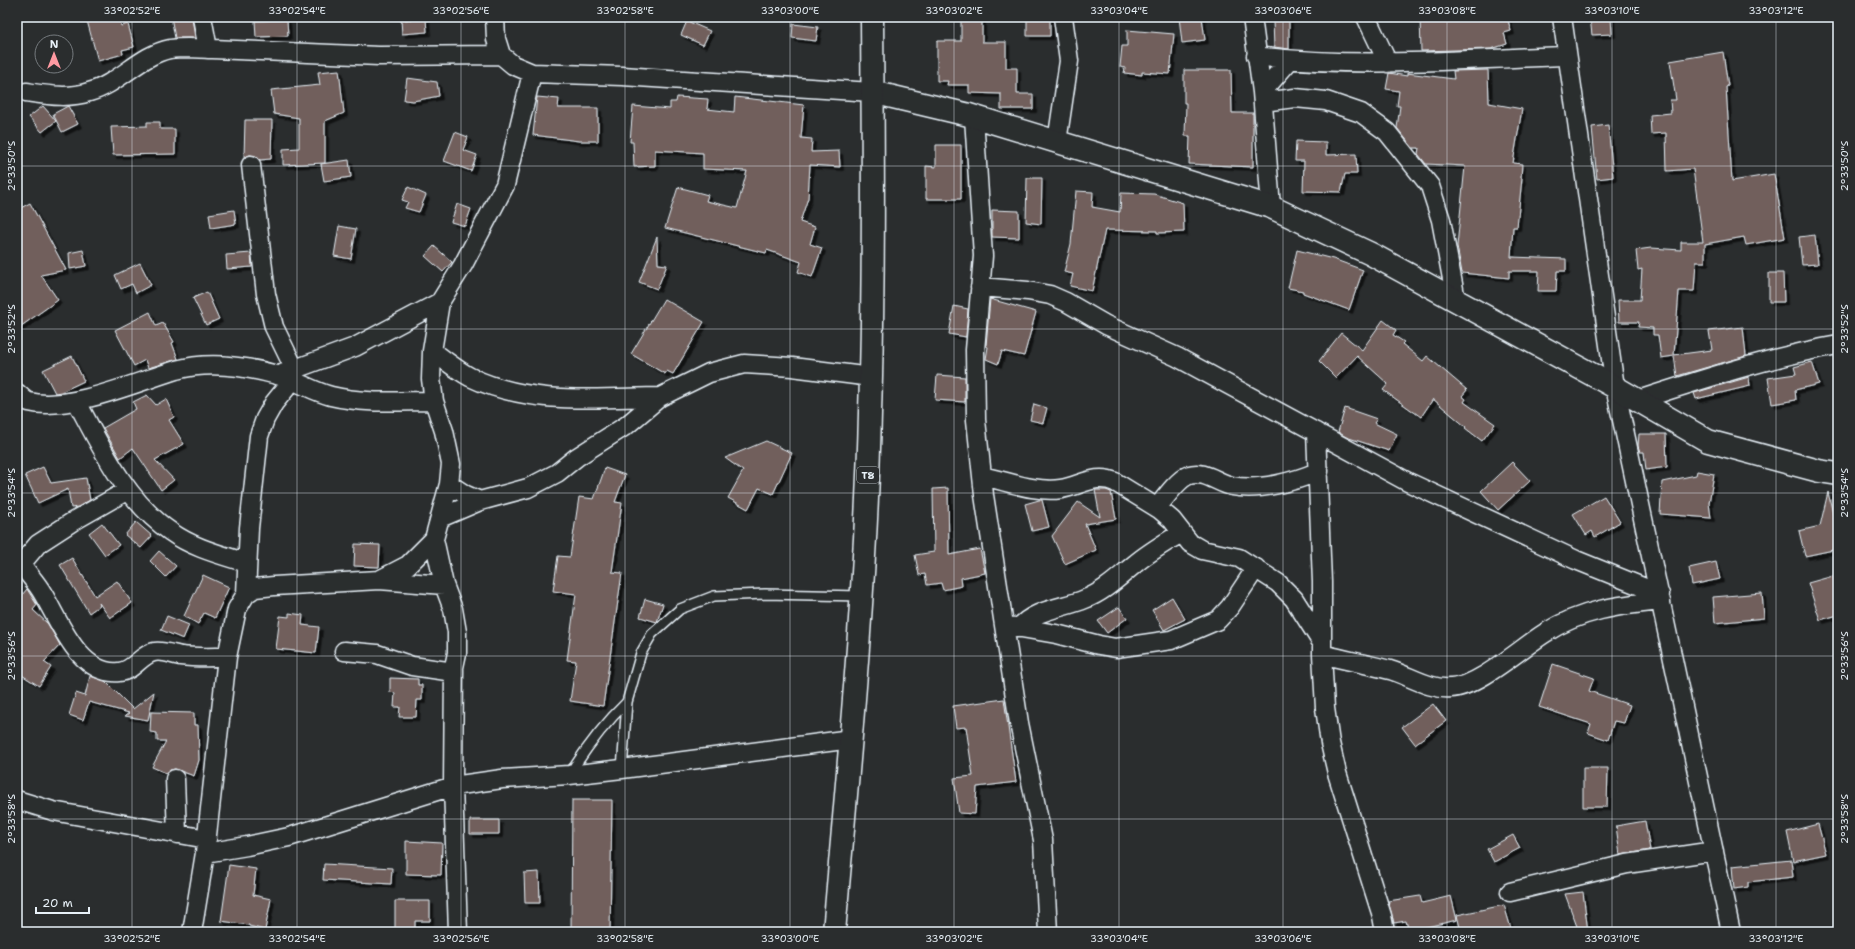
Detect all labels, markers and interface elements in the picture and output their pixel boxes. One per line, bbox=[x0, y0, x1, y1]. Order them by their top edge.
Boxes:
text: 33°02'52"E bbox=[103, 4, 161, 17]
text: 33°02'54"E bbox=[268, 4, 326, 17]
text: 33°02'56"E bbox=[432, 4, 490, 17]
text: 33°02'58"E bbox=[596, 4, 654, 17]
text: 33°03'00"E bbox=[761, 4, 819, 17]
text: 33°03'02"E bbox=[925, 4, 983, 17]
text: 33°03'04"E bbox=[1090, 4, 1148, 17]
text: 33°03'06"E bbox=[1254, 4, 1312, 17]
text: 33°03'08"E bbox=[1418, 4, 1476, 17]
text: 33°03'10"E bbox=[1584, 4, 1640, 17]
text: 33°03'12"E bbox=[1748, 4, 1804, 17]
north arrow bbox=[34, 34, 74, 74]
text: N bbox=[50, 37, 59, 52]
text: 2°33'50"S bbox=[5, 140, 18, 191]
text: 2°33'50"S bbox=[1838, 140, 1851, 191]
text: 2°33'52"S bbox=[5, 304, 18, 354]
text: 2°33'52"S bbox=[1838, 304, 1851, 354]
road number: T8 bbox=[857, 467, 879, 483]
text: 2°33'54"S bbox=[5, 468, 18, 518]
text: 2°33'54"S bbox=[1838, 468, 1851, 518]
text: 2°33'56"S bbox=[5, 631, 18, 681]
text: 2°33'56"S bbox=[1838, 631, 1851, 681]
text: 2°33'58"S bbox=[5, 794, 18, 844]
text: 2°33'58"S bbox=[1838, 794, 1851, 844]
scale bar bbox=[36, 889, 89, 915]
text: 20 m bbox=[42, 895, 73, 911]
text: 33°02'52"E bbox=[103, 932, 161, 945]
text: 33°02'54"E bbox=[268, 932, 326, 945]
text: 33°02'56"E bbox=[432, 932, 490, 945]
text: 33°02'58"E bbox=[596, 932, 654, 945]
text: 33°03'00"E bbox=[761, 932, 819, 945]
text: 33°03'02"E bbox=[925, 932, 983, 945]
text: 33°03'04"E bbox=[1090, 932, 1148, 945]
text: 33°03'06"E bbox=[1254, 932, 1312, 945]
text: 33°03'08"E bbox=[1418, 932, 1476, 945]
text: 33°03'10"E bbox=[1584, 932, 1640, 945]
text: 33°03'12"E bbox=[1748, 932, 1804, 945]

